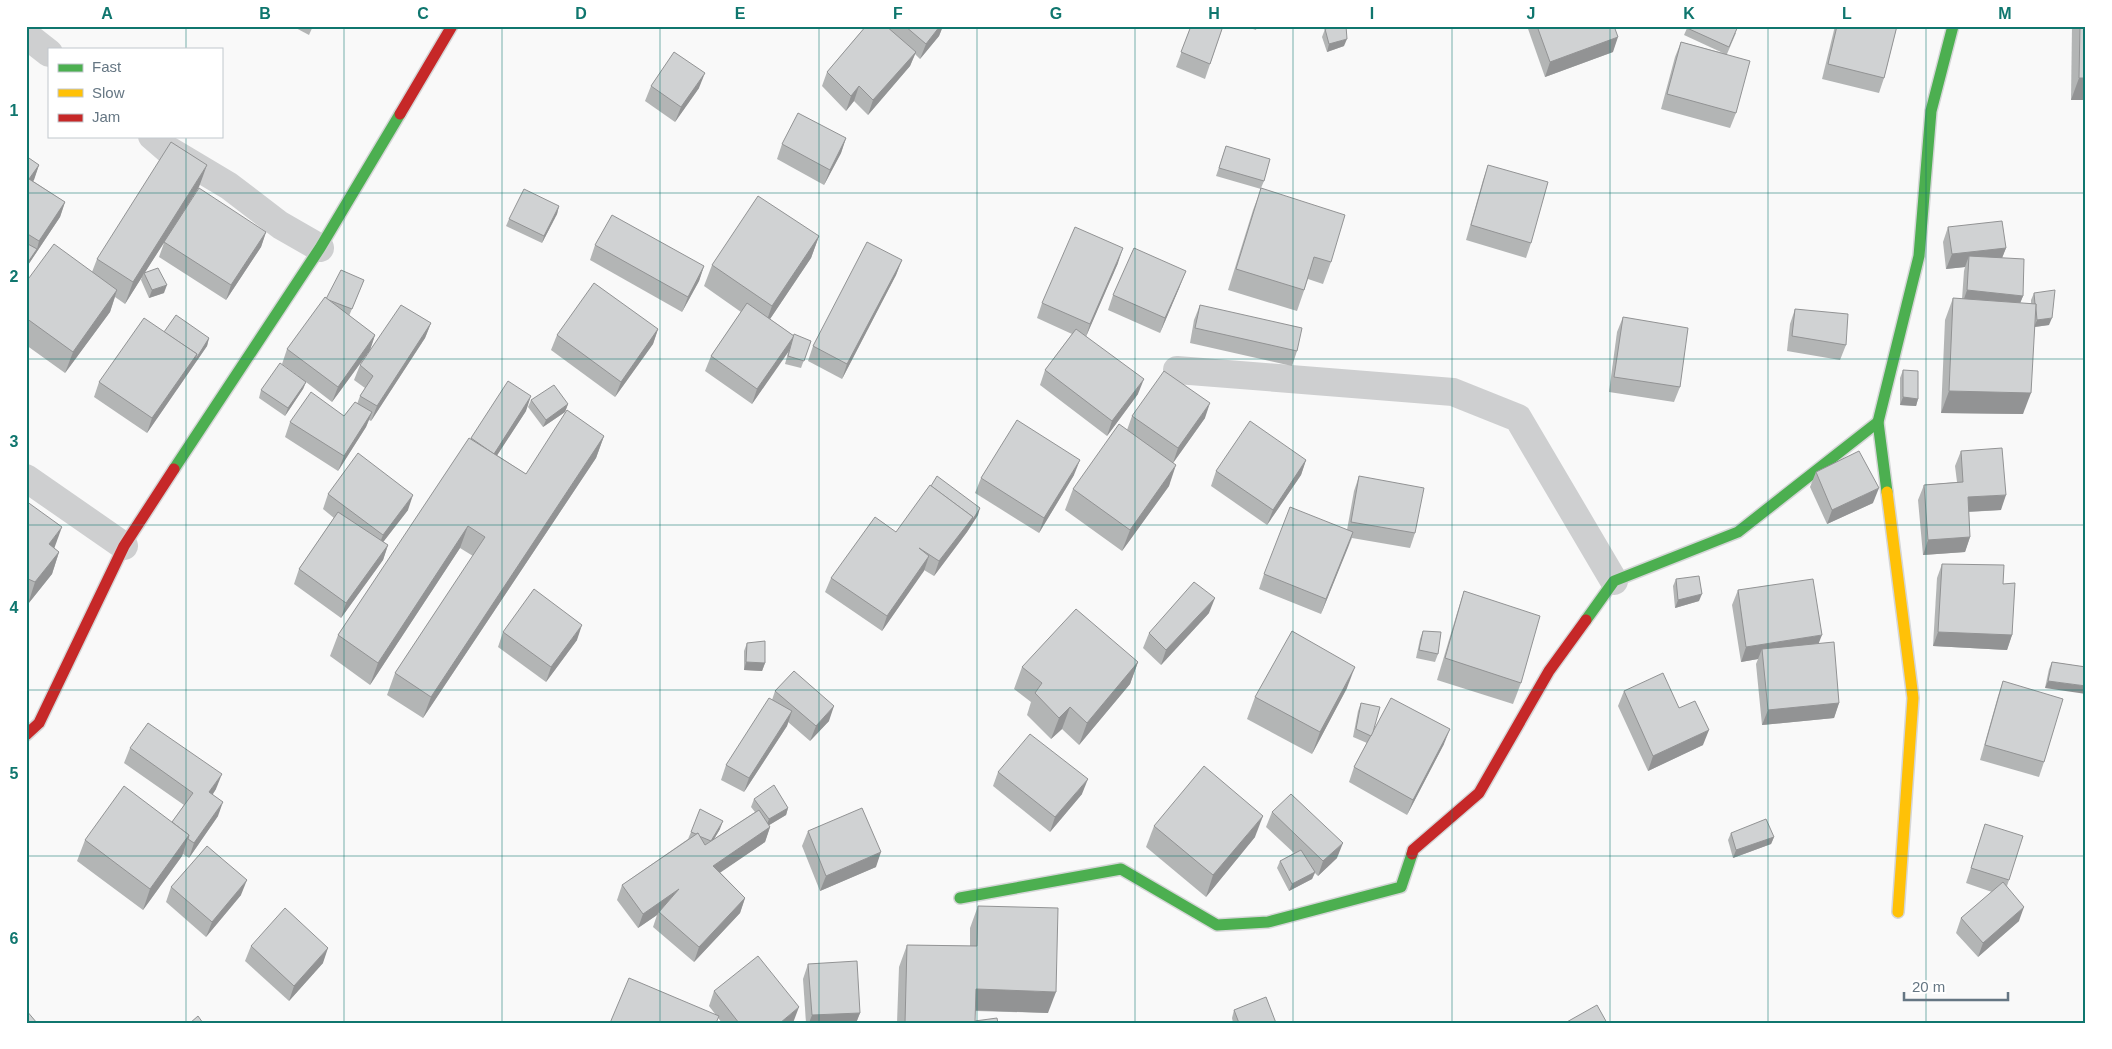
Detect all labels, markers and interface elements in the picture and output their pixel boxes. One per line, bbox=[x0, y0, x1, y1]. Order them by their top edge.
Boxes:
text: A bbox=[101, 5, 113, 22]
text: B bbox=[259, 5, 271, 22]
text: C bbox=[417, 5, 429, 22]
text: D bbox=[575, 5, 587, 22]
text: E bbox=[735, 5, 746, 22]
text: F bbox=[893, 5, 903, 22]
text: G bbox=[1050, 5, 1062, 22]
text: H bbox=[1208, 5, 1220, 22]
text: I bbox=[1370, 5, 1374, 22]
text: J bbox=[1527, 5, 1535, 22]
text: K bbox=[1683, 5, 1695, 22]
text: L bbox=[1842, 5, 1852, 22]
text: M bbox=[1998, 5, 2012, 22]
legend bbox=[48, 48, 222, 138]
text: Fast bbox=[92, 58, 122, 75]
text: Slow bbox=[92, 84, 125, 101]
text: 1 bbox=[10, 102, 19, 119]
text: Jam bbox=[92, 108, 120, 125]
text: 2 bbox=[10, 268, 19, 285]
text: 3 bbox=[10, 433, 19, 450]
text: 4 bbox=[10, 599, 19, 616]
text: 5 bbox=[10, 765, 19, 782]
text: 6 bbox=[10, 930, 19, 947]
scale bar bbox=[1904, 969, 2008, 1001]
text: 20 m bbox=[1912, 978, 1945, 995]

